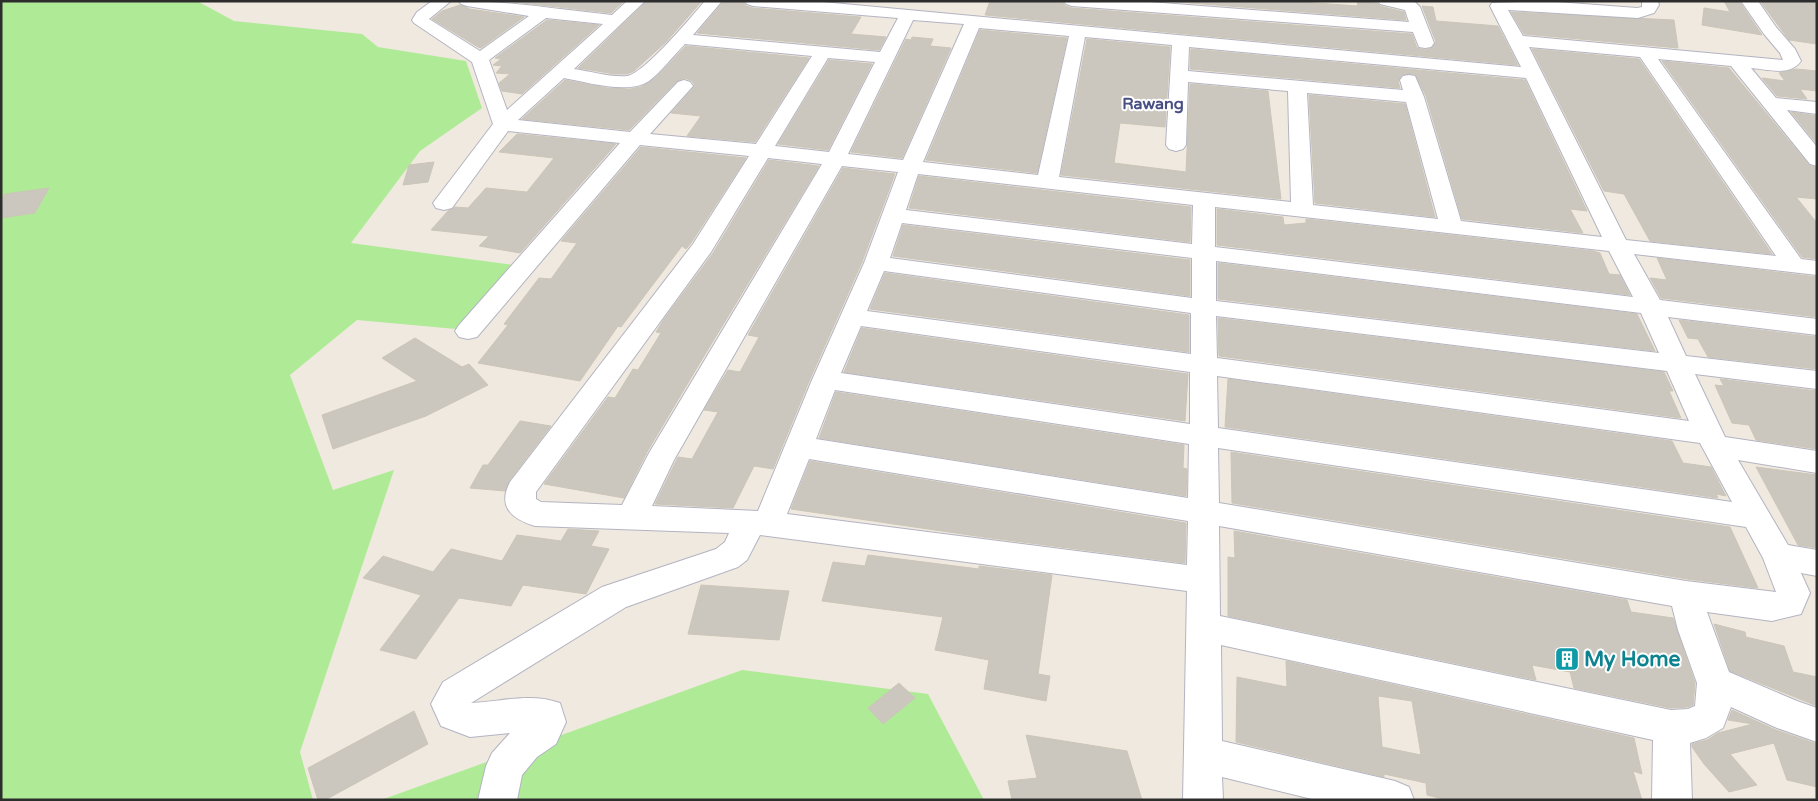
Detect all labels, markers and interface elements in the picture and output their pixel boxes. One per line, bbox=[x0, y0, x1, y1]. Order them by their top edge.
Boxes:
district label: Rawang bbox=[1122, 94, 1184, 114]
building icon: My Home bbox=[1554, 646, 1580, 672]
place label: My Home bbox=[1584, 647, 1680, 672]

